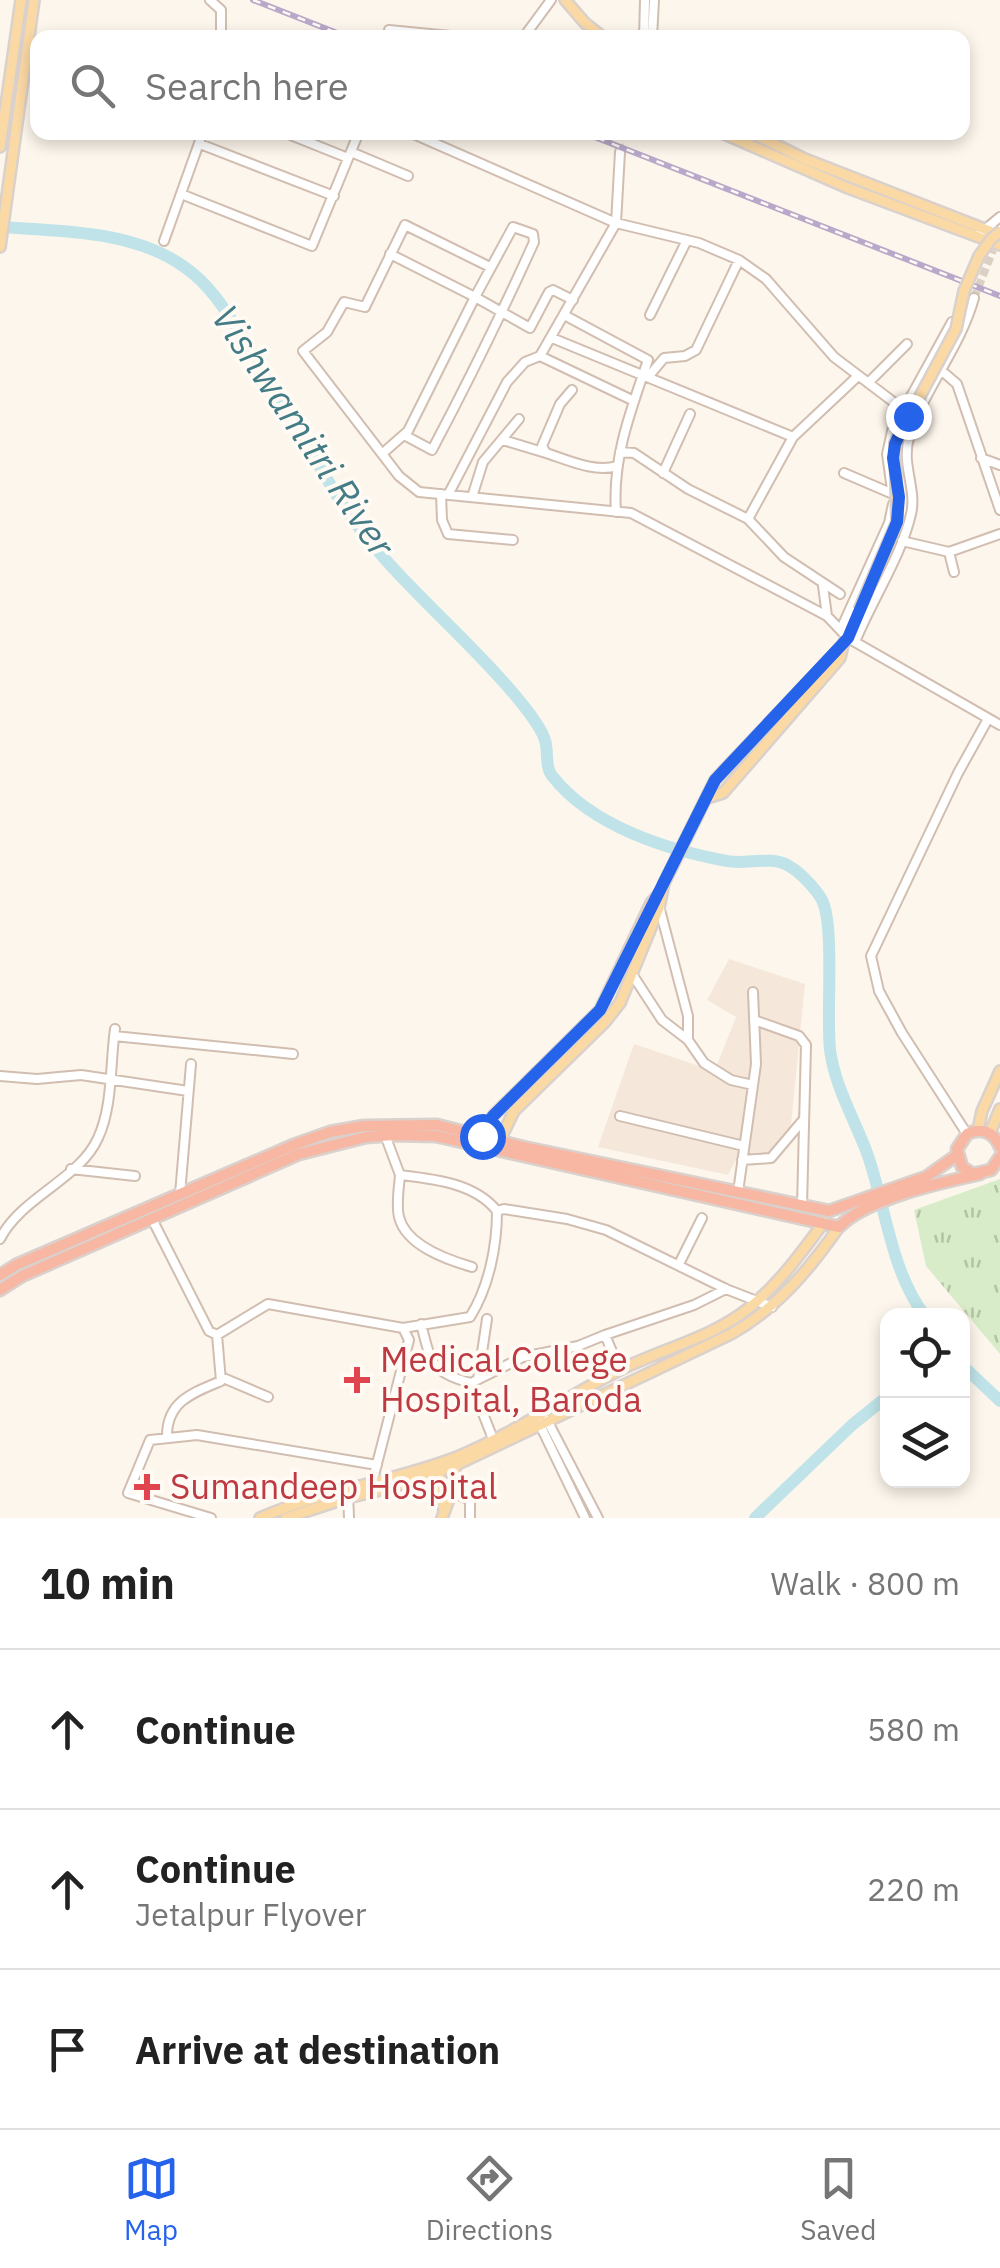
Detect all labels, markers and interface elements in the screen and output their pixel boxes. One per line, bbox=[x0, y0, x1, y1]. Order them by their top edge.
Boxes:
search box bbox=[30, 30, 970, 140]
icon: search bbox=[65, 58, 120, 113]
text: Search here bbox=[145, 61, 349, 110]
water label: Vishwamitri River bbox=[202, 295, 407, 567]
route end bbox=[886, 394, 932, 440]
route start bbox=[460, 1114, 506, 1160]
map controls bbox=[880, 1308, 970, 1488]
button: locate bbox=[880, 1308, 970, 1398]
place label: Medical College Hospital, Baroda bbox=[380, 1336, 642, 1422]
marker: Medical College Hospital, Baroda bbox=[344, 1367, 370, 1393]
button: layers bbox=[880, 1398, 970, 1488]
place label: Sumandeep Hospital bbox=[170, 1463, 498, 1509]
marker: Sumandeep Hospital bbox=[134, 1474, 160, 1500]
text: 10 min bbox=[40, 1556, 175, 1611]
text: Walk · 800 m bbox=[771, 1562, 960, 1604]
icon: ahead bbox=[40, 1702, 95, 1757]
text: Continue bbox=[135, 1705, 296, 1754]
text: 580 m bbox=[867, 1708, 960, 1750]
text: Continue bbox=[135, 1844, 296, 1893]
icon: ahead bbox=[40, 1862, 95, 1917]
text: 220 m bbox=[867, 1868, 960, 1910]
text: Jetalpur Flyover bbox=[135, 1893, 367, 1935]
icon: arrive bbox=[40, 2022, 95, 2077]
text: Arrive at destination bbox=[135, 2025, 500, 2074]
tab: Map bbox=[124, 2151, 179, 2248]
tab: Directions bbox=[426, 2151, 553, 2248]
tab: Saved bbox=[800, 2151, 876, 2248]

